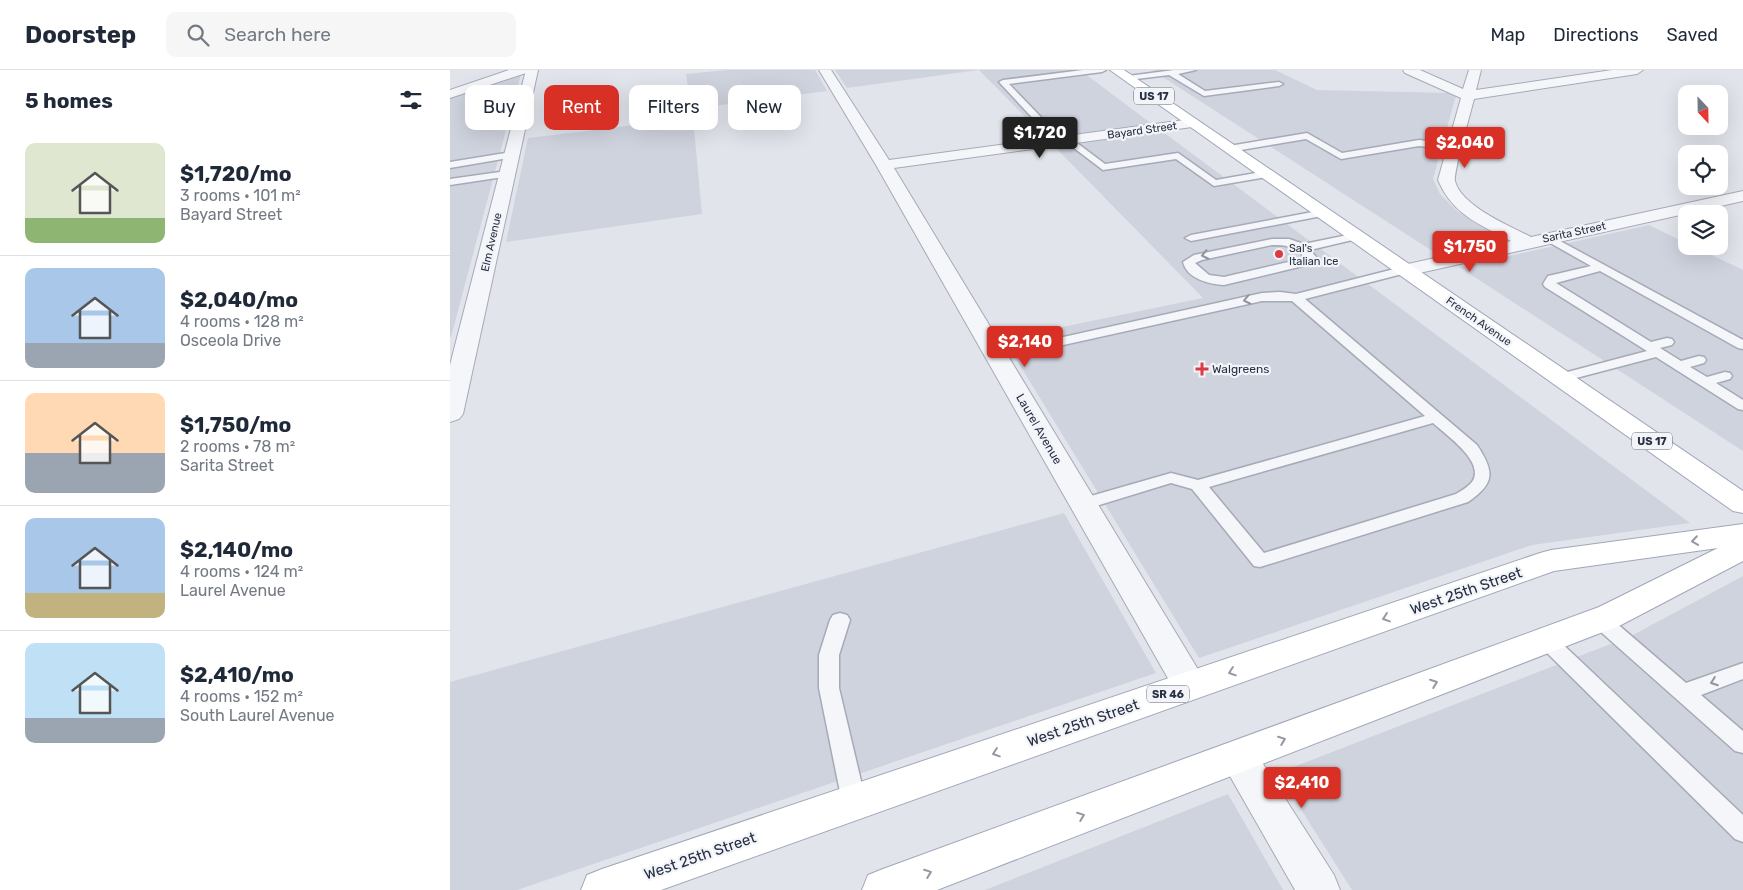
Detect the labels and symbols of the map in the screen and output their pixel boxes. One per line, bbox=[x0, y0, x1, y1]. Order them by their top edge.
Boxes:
north arrow bbox=[1678, 85, 1728, 135]
road number: US 17 bbox=[1134, 88, 1174, 104]
pin: $1,720 bbox=[999, 116, 1081, 159]
street label: Bayard Street bbox=[1106, 119, 1178, 142]
pin: $2,040 bbox=[1424, 126, 1506, 169]
street label: Elm Avenue bbox=[478, 211, 505, 273]
street label: Sarita Street bbox=[1541, 219, 1608, 246]
pin: $1,750 bbox=[1429, 230, 1511, 273]
place label: Sal's Italian Ice bbox=[1289, 242, 1338, 268]
marker: Sal's Italian Ice bbox=[1273, 248, 1285, 260]
one-way arrow bbox=[1200, 249, 1209, 260]
one-way arrow bbox=[1243, 294, 1252, 305]
street label: French Avenue bbox=[1443, 294, 1514, 349]
pin: $2,140 bbox=[984, 326, 1066, 368]
place label: Walgreens bbox=[1212, 362, 1269, 376]
marker: Walgreens bbox=[1196, 363, 1208, 375]
street label: Laurel Avenue bbox=[1013, 391, 1065, 467]
road number: US 17 bbox=[1632, 432, 1672, 450]
one-way arrow bbox=[1690, 535, 1698, 546]
street label: West 25th Street bbox=[1408, 563, 1524, 619]
one-way arrow bbox=[1382, 613, 1391, 623]
one-way arrow bbox=[1229, 666, 1237, 676]
one-way arrow bbox=[1710, 676, 1718, 686]
one-way arrow bbox=[1429, 679, 1438, 689]
road number: SR 46 bbox=[1147, 686, 1189, 702]
street label: West 25th Street bbox=[1025, 695, 1141, 751]
one-way arrow bbox=[1277, 736, 1286, 746]
one-way arrow bbox=[992, 748, 1001, 758]
pin: $2,410 bbox=[1261, 766, 1343, 809]
one-way arrow bbox=[1076, 812, 1084, 822]
street label: West 25th Street bbox=[642, 828, 758, 884]
one-way arrow bbox=[924, 869, 932, 879]

